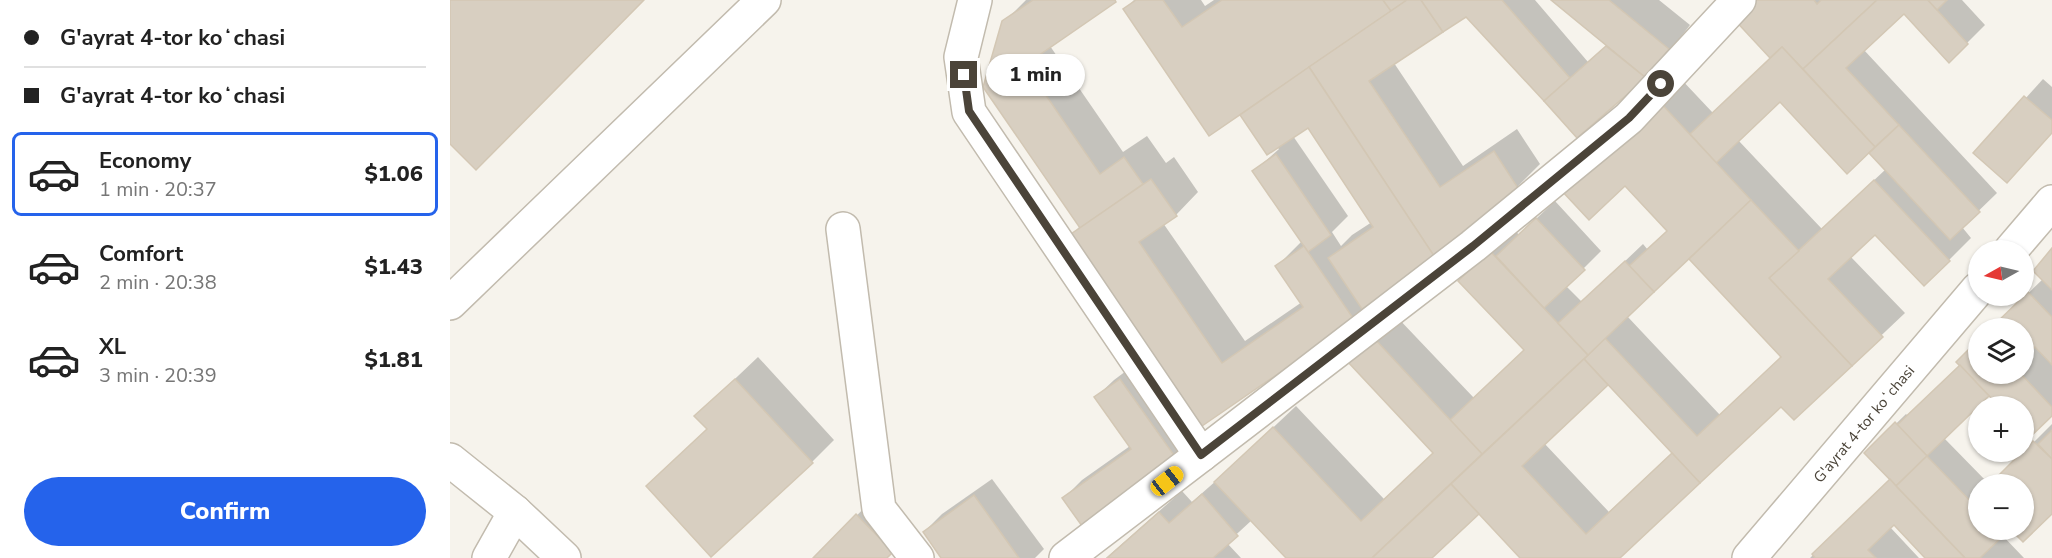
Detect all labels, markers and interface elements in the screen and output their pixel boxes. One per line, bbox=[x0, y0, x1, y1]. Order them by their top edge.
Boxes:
text: G'ayrat 4-tor koʻchasi bbox=[60, 23, 285, 53]
callout: 1 min bbox=[985, 54, 1084, 96]
route end bbox=[950, 61, 977, 88]
text: 1 min bbox=[1009, 61, 1062, 88]
route start bbox=[1647, 70, 1674, 97]
text: G'ayrat 4-tor koʻchasi bbox=[60, 81, 285, 111]
text: Economy bbox=[99, 146, 191, 176]
icon: car bbox=[27, 147, 81, 201]
text: $1.06 bbox=[364, 159, 423, 189]
text: 1 min · 20:37 bbox=[99, 176, 217, 203]
text: Comfort bbox=[99, 239, 183, 269]
icon: car bbox=[27, 240, 81, 294]
north arrow bbox=[1968, 240, 2034, 306]
map controls bbox=[1968, 240, 2034, 540]
text: $1.43 bbox=[364, 252, 423, 282]
text: 2 min · 20:38 bbox=[99, 269, 217, 296]
button: layers bbox=[1968, 318, 2034, 384]
text: XL bbox=[99, 332, 126, 362]
icon: car bbox=[27, 333, 81, 387]
text: $1.81 bbox=[364, 345, 423, 375]
street label: G'ayrat 4-tor koʻchasi bbox=[1809, 361, 1919, 487]
text: 3 min · 20:39 bbox=[99, 362, 217, 389]
button: + bbox=[1968, 396, 2034, 462]
car bbox=[1147, 463, 1187, 499]
button: − bbox=[1968, 474, 2034, 540]
button: Confirm bbox=[24, 477, 426, 546]

